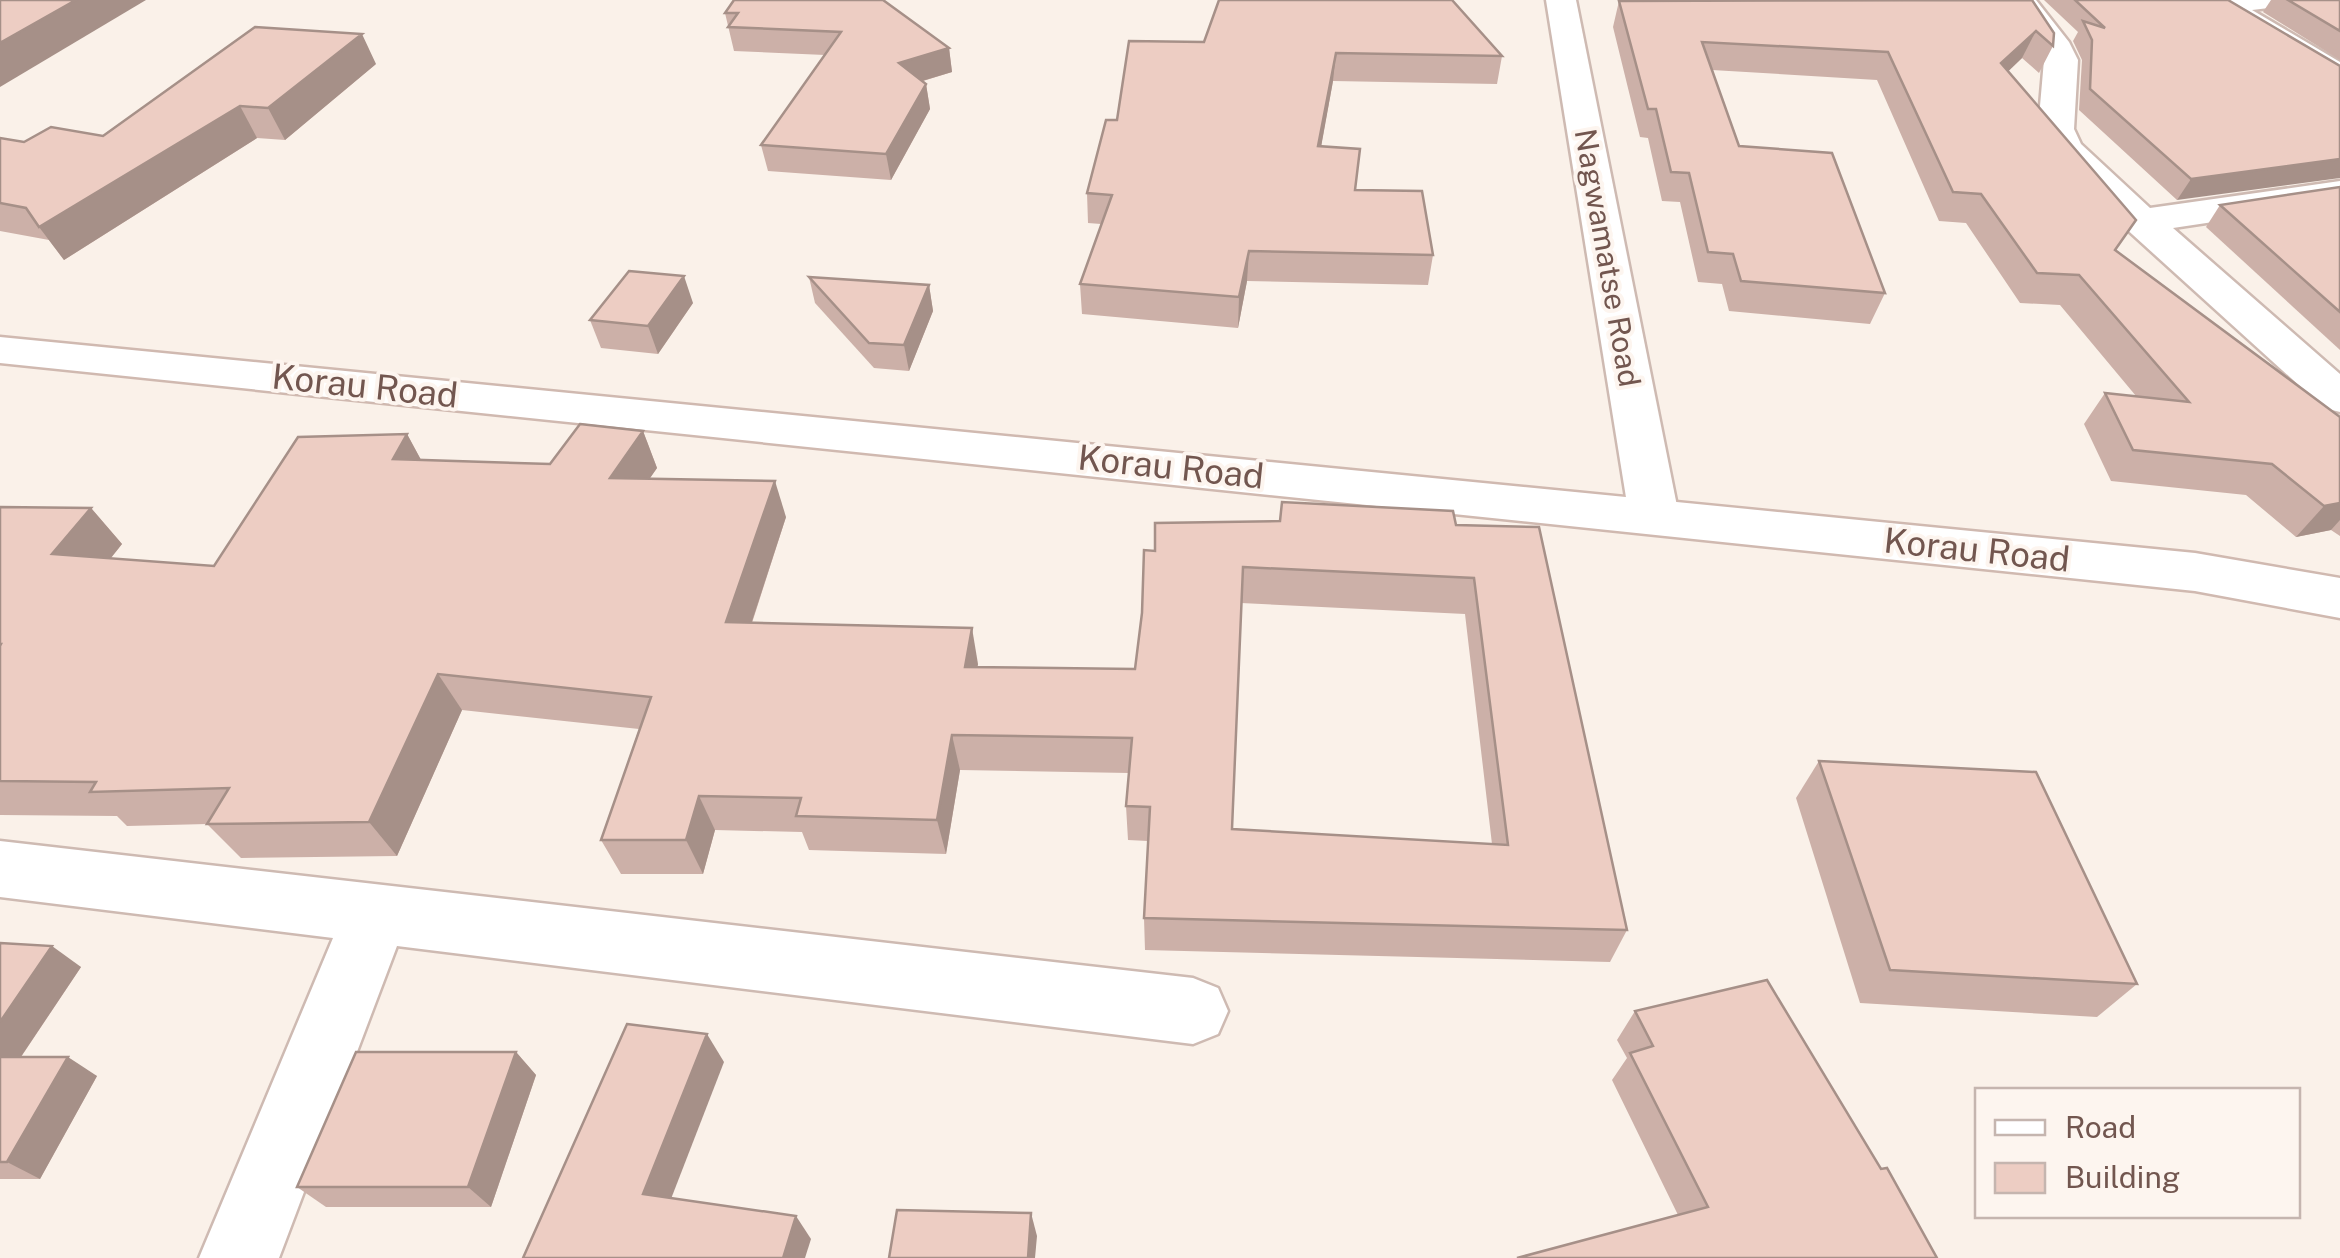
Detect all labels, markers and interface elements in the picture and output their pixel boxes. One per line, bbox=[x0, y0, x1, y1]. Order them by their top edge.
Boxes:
street label: Nagwamatse Road bbox=[1568, 126, 1648, 390]
street label: Korau Road bbox=[270, 355, 460, 416]
street label: Korau Road bbox=[1076, 436, 1266, 497]
street label: Korau Road bbox=[1882, 519, 2072, 580]
legend bbox=[1975, 1088, 2300, 1218]
text: Road bbox=[2065, 1109, 2136, 1145]
text: Building bbox=[2065, 1159, 2180, 1195]

